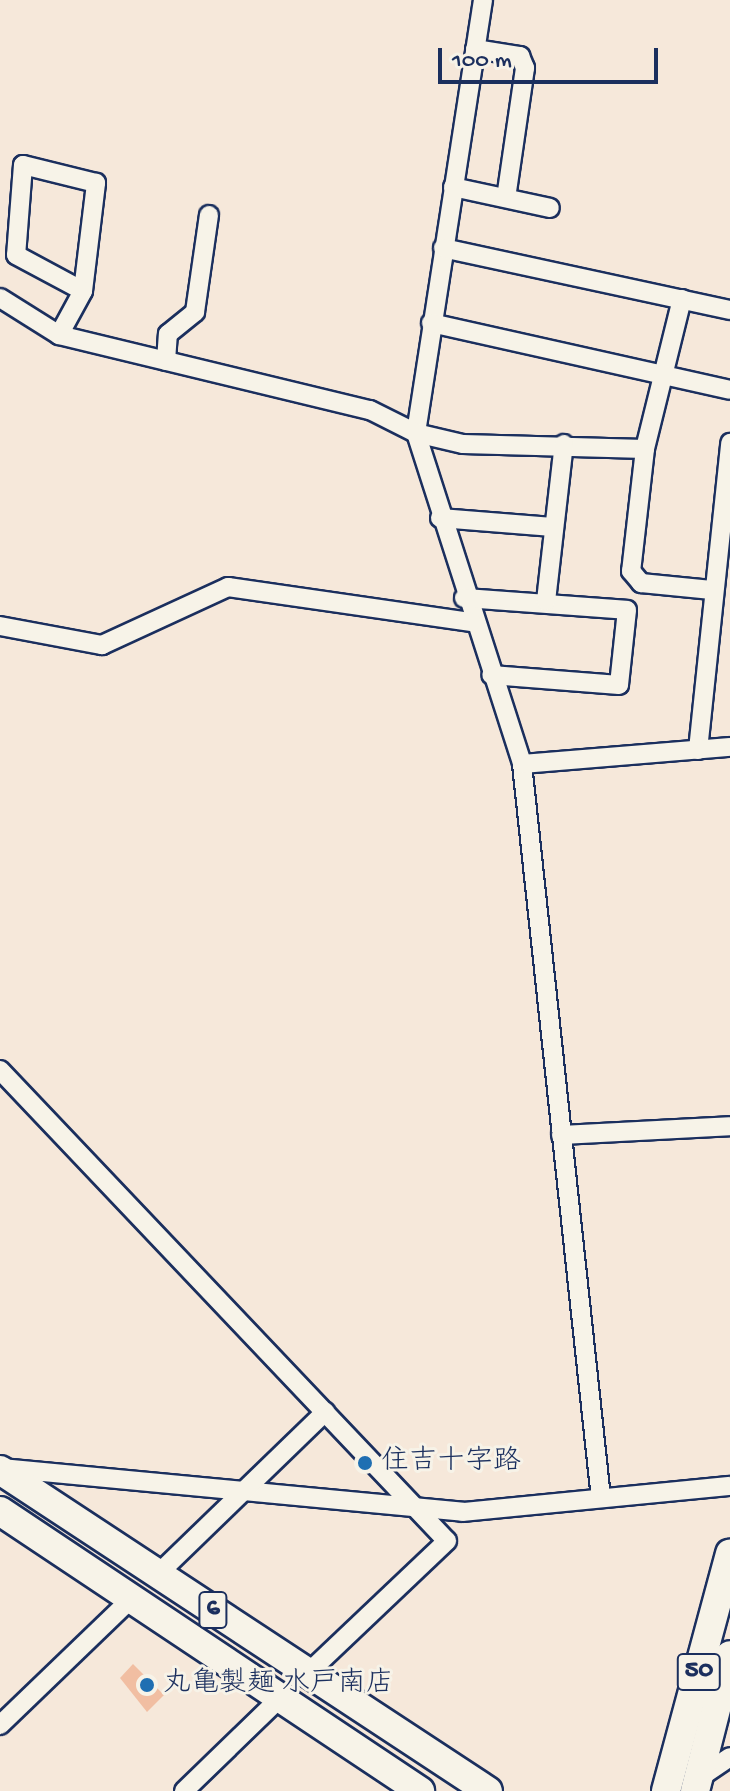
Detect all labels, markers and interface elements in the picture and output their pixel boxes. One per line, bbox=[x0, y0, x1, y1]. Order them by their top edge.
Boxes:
scale bar bbox=[442, 32, 662, 82]
text: 100 m bbox=[452, 47, 512, 76]
place label: 住吉十字路 bbox=[381, 1446, 521, 1480]
marker: 住吉十字路 bbox=[356, 1454, 374, 1472]
road number: 6 bbox=[197, 1588, 229, 1632]
road number: 50 bbox=[675, 1650, 723, 1694]
place label: 丸亀製麺 水戸南店 bbox=[163, 1668, 394, 1702]
marker: 丸亀製麺 水戸南店 bbox=[138, 1676, 156, 1694]

